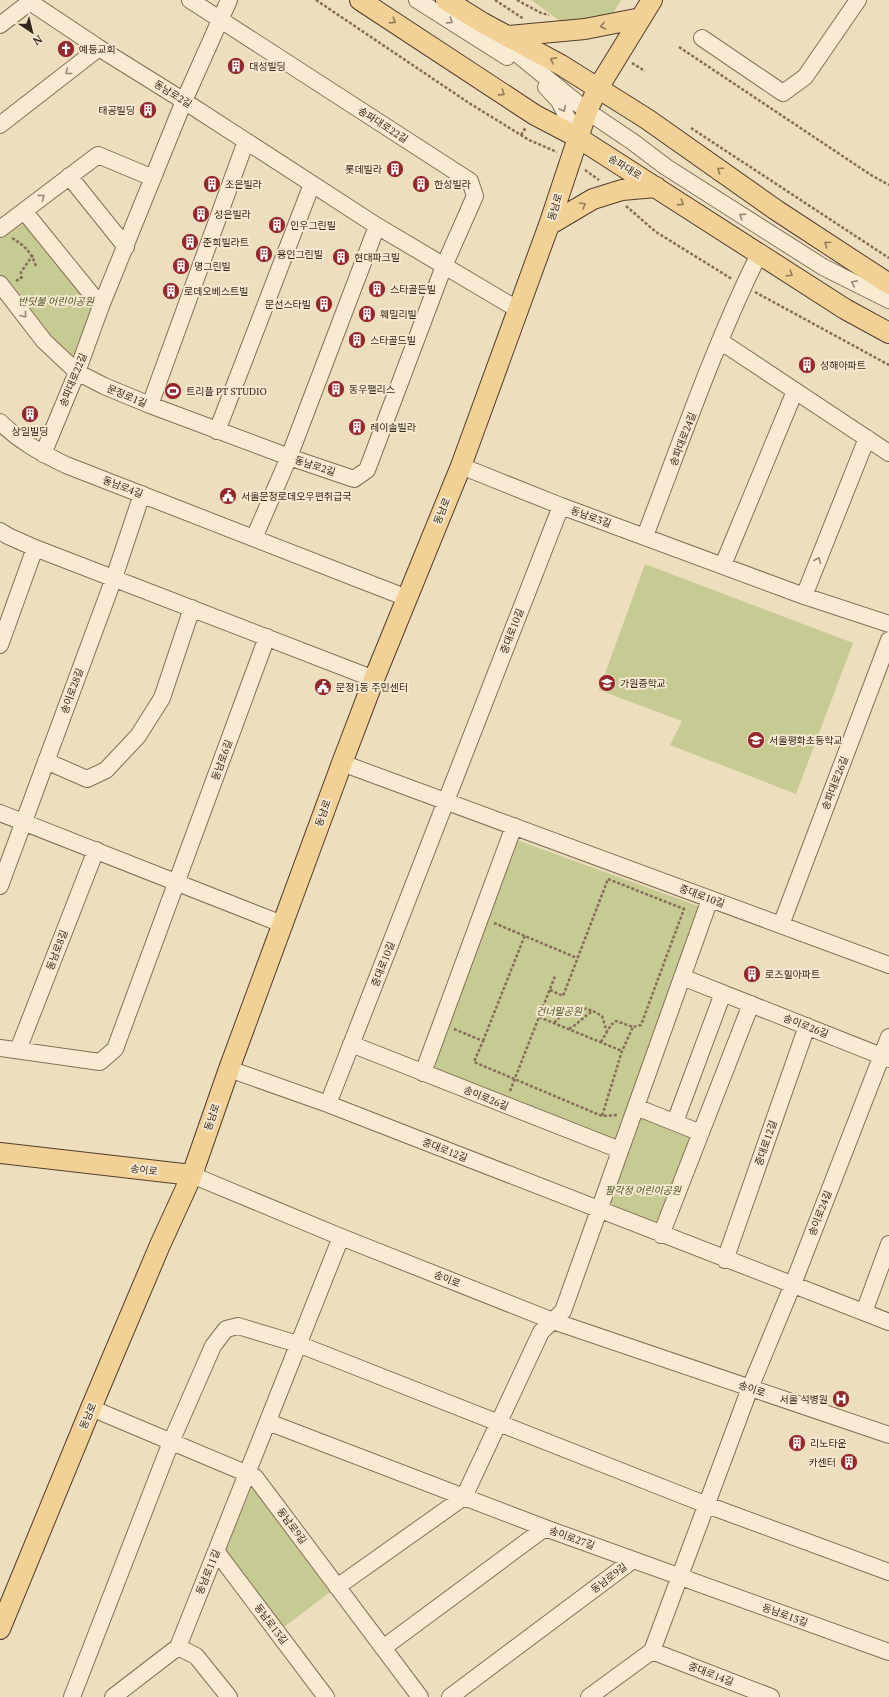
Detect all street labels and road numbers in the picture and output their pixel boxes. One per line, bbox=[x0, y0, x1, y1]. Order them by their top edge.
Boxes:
street label: 동남로2길 bbox=[152, 77, 194, 111]
street label: 송파대로22길 bbox=[356, 104, 410, 146]
street label: 송파대로 bbox=[606, 152, 644, 182]
street label: 동남로 bbox=[545, 192, 565, 222]
street label: 송파대로22길 bbox=[56, 351, 90, 409]
street label: 문정로1길 bbox=[105, 382, 149, 410]
street label: 송파대로24길 bbox=[667, 410, 699, 468]
street label: 동남로2길 bbox=[293, 453, 337, 479]
street label: 동남로4길 bbox=[101, 473, 145, 501]
street label: 동남로 bbox=[431, 496, 453, 526]
street label: 동남로3길 bbox=[569, 504, 613, 530]
street label: 중대로10길 bbox=[497, 607, 527, 655]
street label: 송이로28길 bbox=[58, 666, 86, 716]
street label: 동남로6길 bbox=[209, 738, 235, 782]
street label: 송파대로26길 bbox=[819, 754, 851, 812]
street label: 동남로 bbox=[312, 798, 334, 828]
street label: 중대로10길 bbox=[677, 882, 727, 910]
street label: 동남로8길 bbox=[43, 928, 71, 972]
street label: 중대로10길 bbox=[368, 940, 398, 988]
street label: 송이로26길 bbox=[782, 1011, 830, 1041]
street label: 송이로26길 bbox=[462, 1083, 510, 1113]
street label: 동남로 bbox=[201, 1102, 223, 1132]
street label: 중대로12길 bbox=[752, 1118, 780, 1168]
street label: 중대로12길 bbox=[421, 1135, 469, 1165]
street label: 송이로 bbox=[130, 1162, 158, 1178]
street label: 송이로24길 bbox=[805, 1189, 835, 1237]
street label: 송이로 bbox=[432, 1268, 462, 1290]
street label: 송이로 bbox=[737, 1378, 767, 1400]
street label: 동남로 bbox=[77, 1401, 99, 1431]
street label: 동남로9길 bbox=[274, 1505, 310, 1547]
street label: 송이로27길 bbox=[547, 1524, 597, 1552]
street label: 동남로11길 bbox=[193, 1548, 223, 1596]
street label: 동남로9길 bbox=[588, 1560, 630, 1596]
street label: 동남로13길 bbox=[252, 1601, 290, 1647]
street label: 동남로13길 bbox=[760, 1601, 810, 1629]
street label: 중대로14길 bbox=[687, 1659, 735, 1689]

